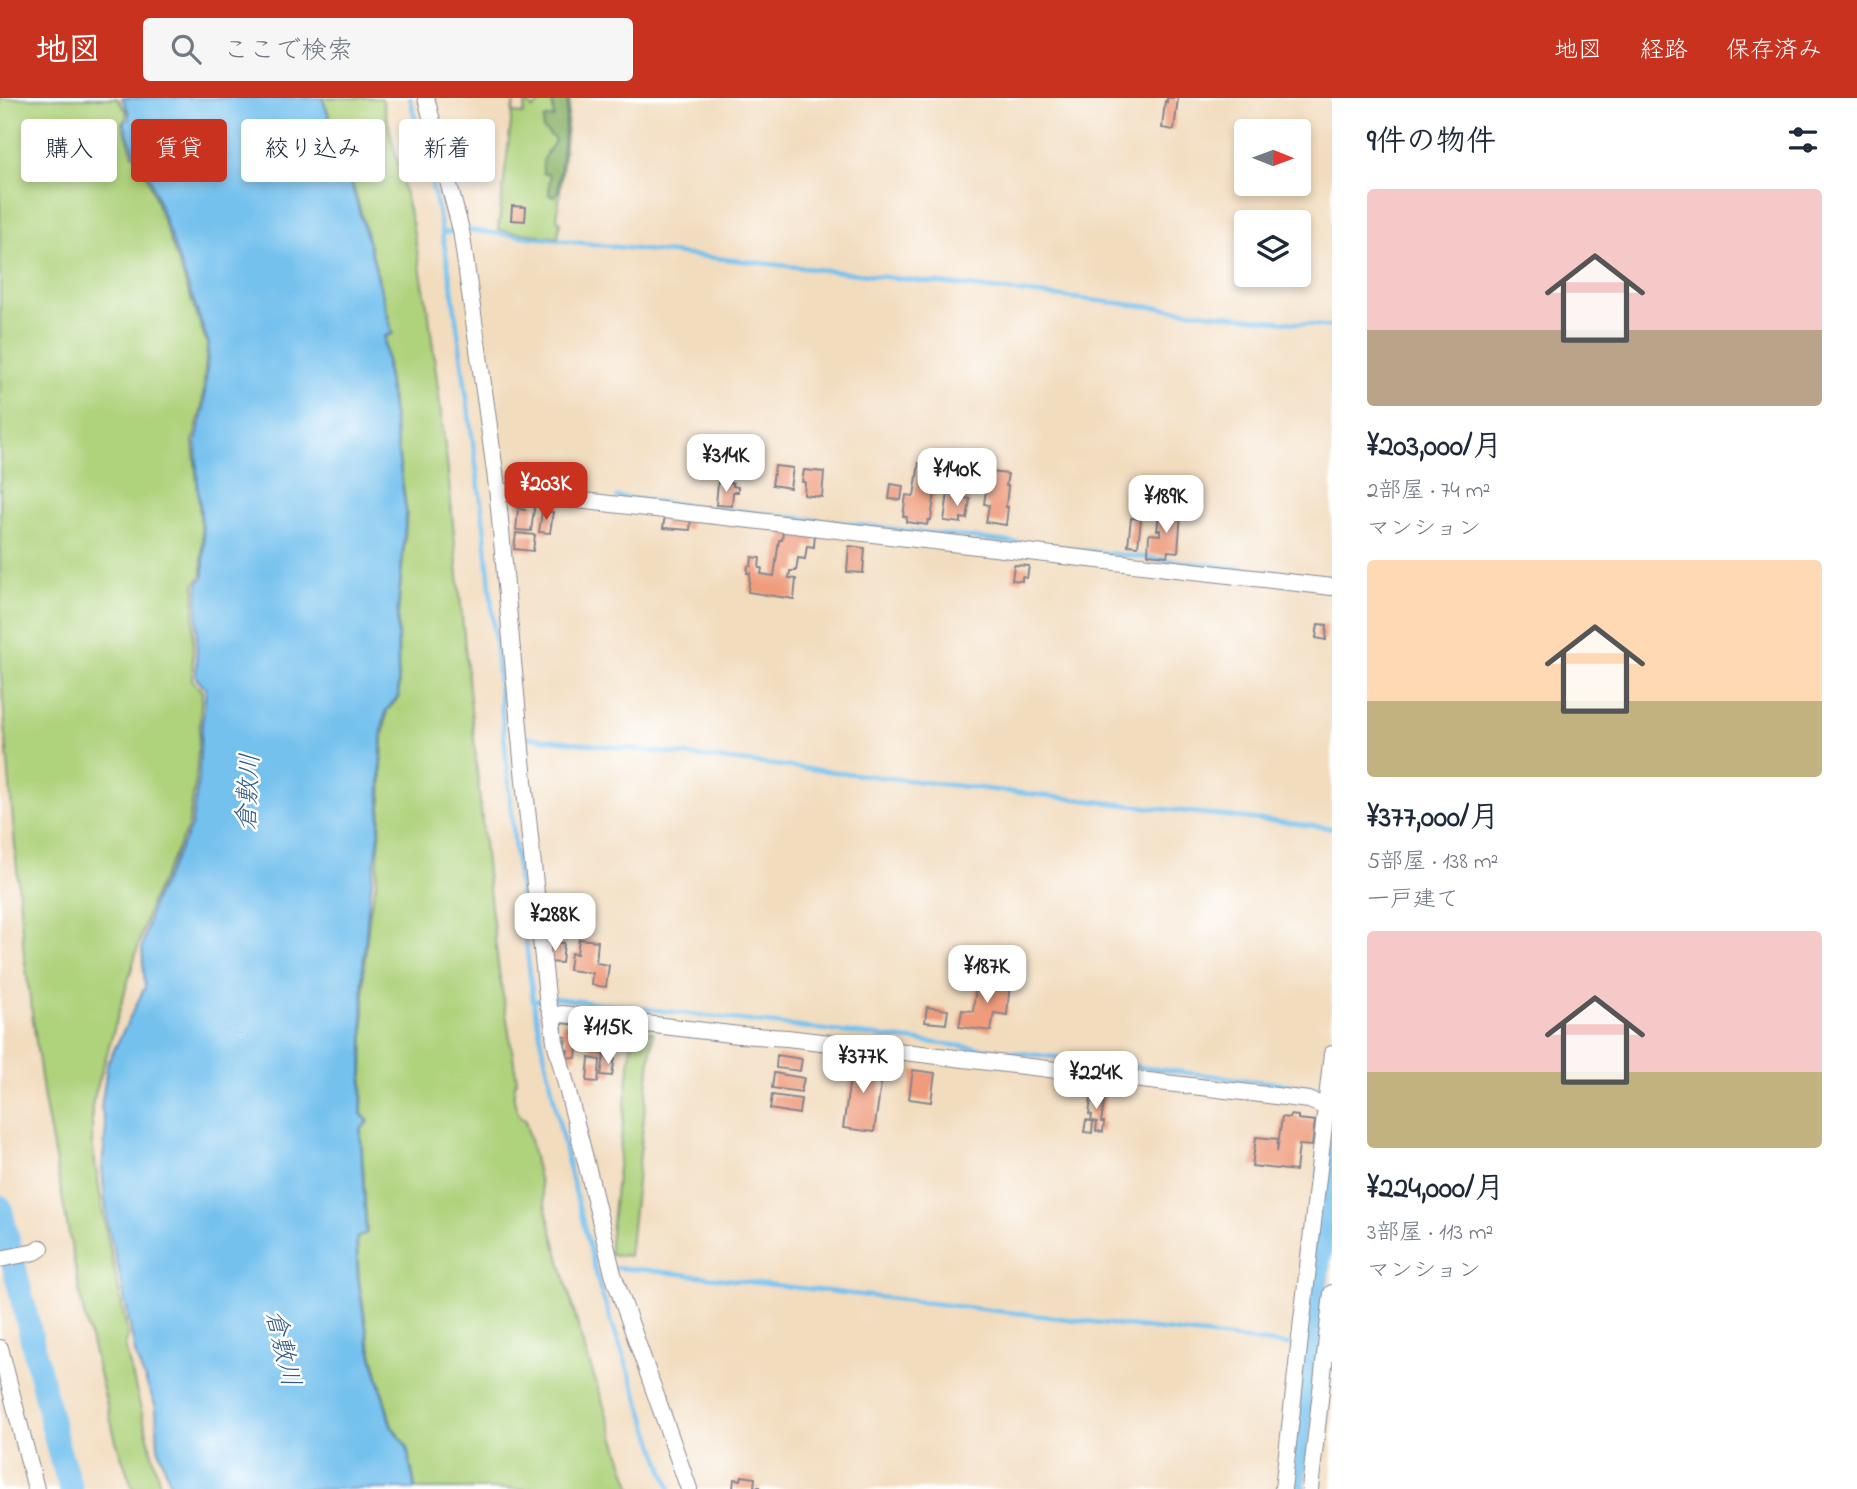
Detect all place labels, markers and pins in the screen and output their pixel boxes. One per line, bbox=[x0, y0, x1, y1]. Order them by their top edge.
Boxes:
pin: ¥314K bbox=[677, 434, 775, 494]
pin: ¥140K bbox=[908, 448, 1006, 508]
pin: ¥203K bbox=[497, 462, 595, 522]
pin: ¥189K bbox=[1117, 476, 1215, 535]
pin: ¥288K bbox=[506, 894, 604, 953]
pin: ¥187K bbox=[938, 946, 1036, 1005]
pin: ¥115K bbox=[559, 1006, 657, 1066]
pin: ¥377K bbox=[814, 1035, 912, 1095]
pin: ¥224K bbox=[1047, 1052, 1145, 1111]

